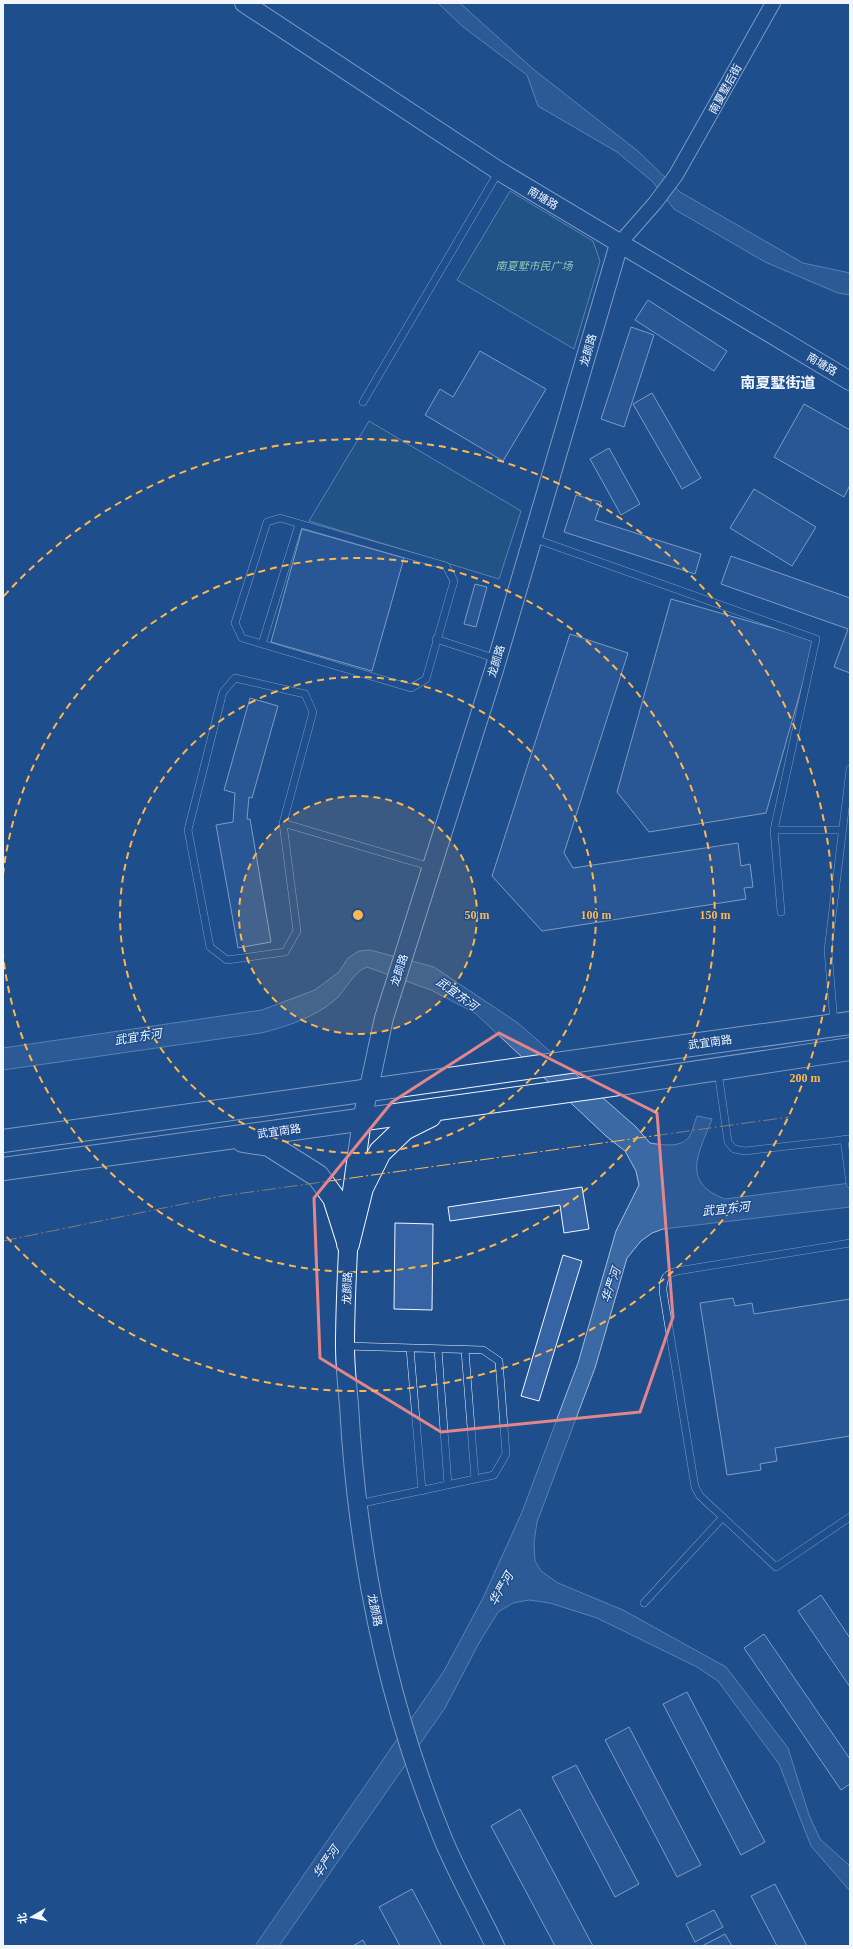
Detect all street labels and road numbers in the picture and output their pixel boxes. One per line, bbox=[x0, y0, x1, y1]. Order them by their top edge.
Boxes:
street label: 南夏墅后街 bbox=[706, 62, 744, 116]
street label: 南塘路 bbox=[526, 184, 560, 212]
street label: 龙颜路 bbox=[578, 332, 598, 368]
street label: 南塘路 bbox=[805, 350, 839, 378]
street label: 龙颜路 bbox=[485, 643, 507, 679]
street label: 龙颜路 bbox=[388, 952, 410, 988]
street label: 武宜南路 bbox=[687, 1033, 733, 1051]
street label: 武宜南路 bbox=[256, 1122, 302, 1140]
street label: 龙颜路 bbox=[340, 1271, 354, 1305]
street label: 龙颜路 bbox=[366, 1593, 384, 1627]

